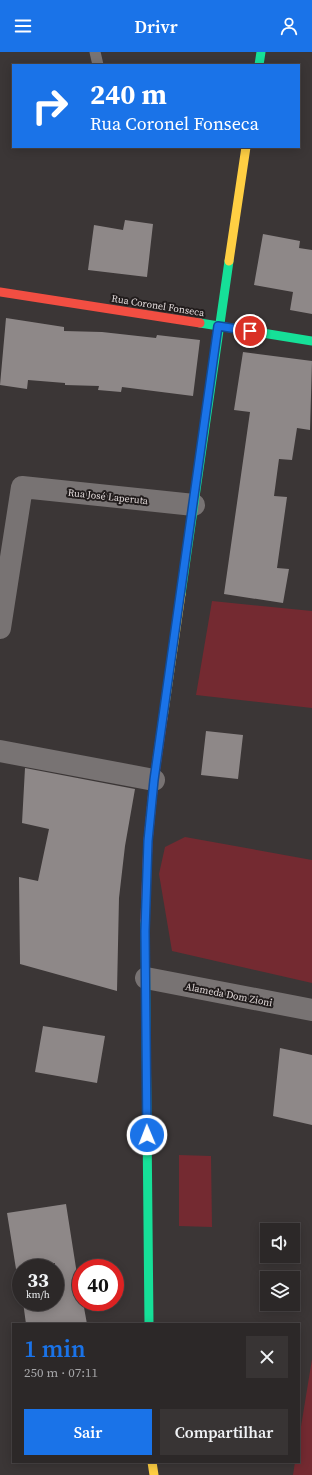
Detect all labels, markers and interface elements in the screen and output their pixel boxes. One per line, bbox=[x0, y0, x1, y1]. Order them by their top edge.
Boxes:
text: Drivr bbox=[134, 14, 178, 39]
icon: menu bbox=[12, 15, 34, 37]
icon: person bbox=[278, 15, 300, 37]
text: 240 m bbox=[90, 75, 167, 113]
icon: right bbox=[24, 80, 76, 132]
text: Rua Coronel Fonseca bbox=[90, 111, 259, 136]
street label: Rua Coronel Fonseca bbox=[111, 292, 206, 319]
pin bbox=[233, 314, 267, 348]
icon: arrive bbox=[239, 320, 261, 342]
street label: Rua José Laperuta bbox=[67, 486, 150, 507]
street label: Alameda Dom Zioni bbox=[184, 980, 274, 1009]
position arrow bbox=[126, 1114, 168, 1156]
map controls bbox=[260, 1223, 300, 1311]
button: sound bbox=[260, 1223, 300, 1263]
speed limit sign: 40 bbox=[72, 1259, 124, 1311]
text: 33 bbox=[27, 1266, 49, 1294]
button: layers bbox=[260, 1271, 300, 1311]
text: km/h bbox=[26, 1288, 50, 1301]
text: 1 min bbox=[24, 1332, 86, 1365]
button: close bbox=[246, 1336, 288, 1378]
text: 250 m · 07:11 bbox=[24, 1364, 98, 1381]
button: Sair bbox=[24, 1409, 152, 1455]
button: Compartilhar bbox=[160, 1409, 288, 1455]

